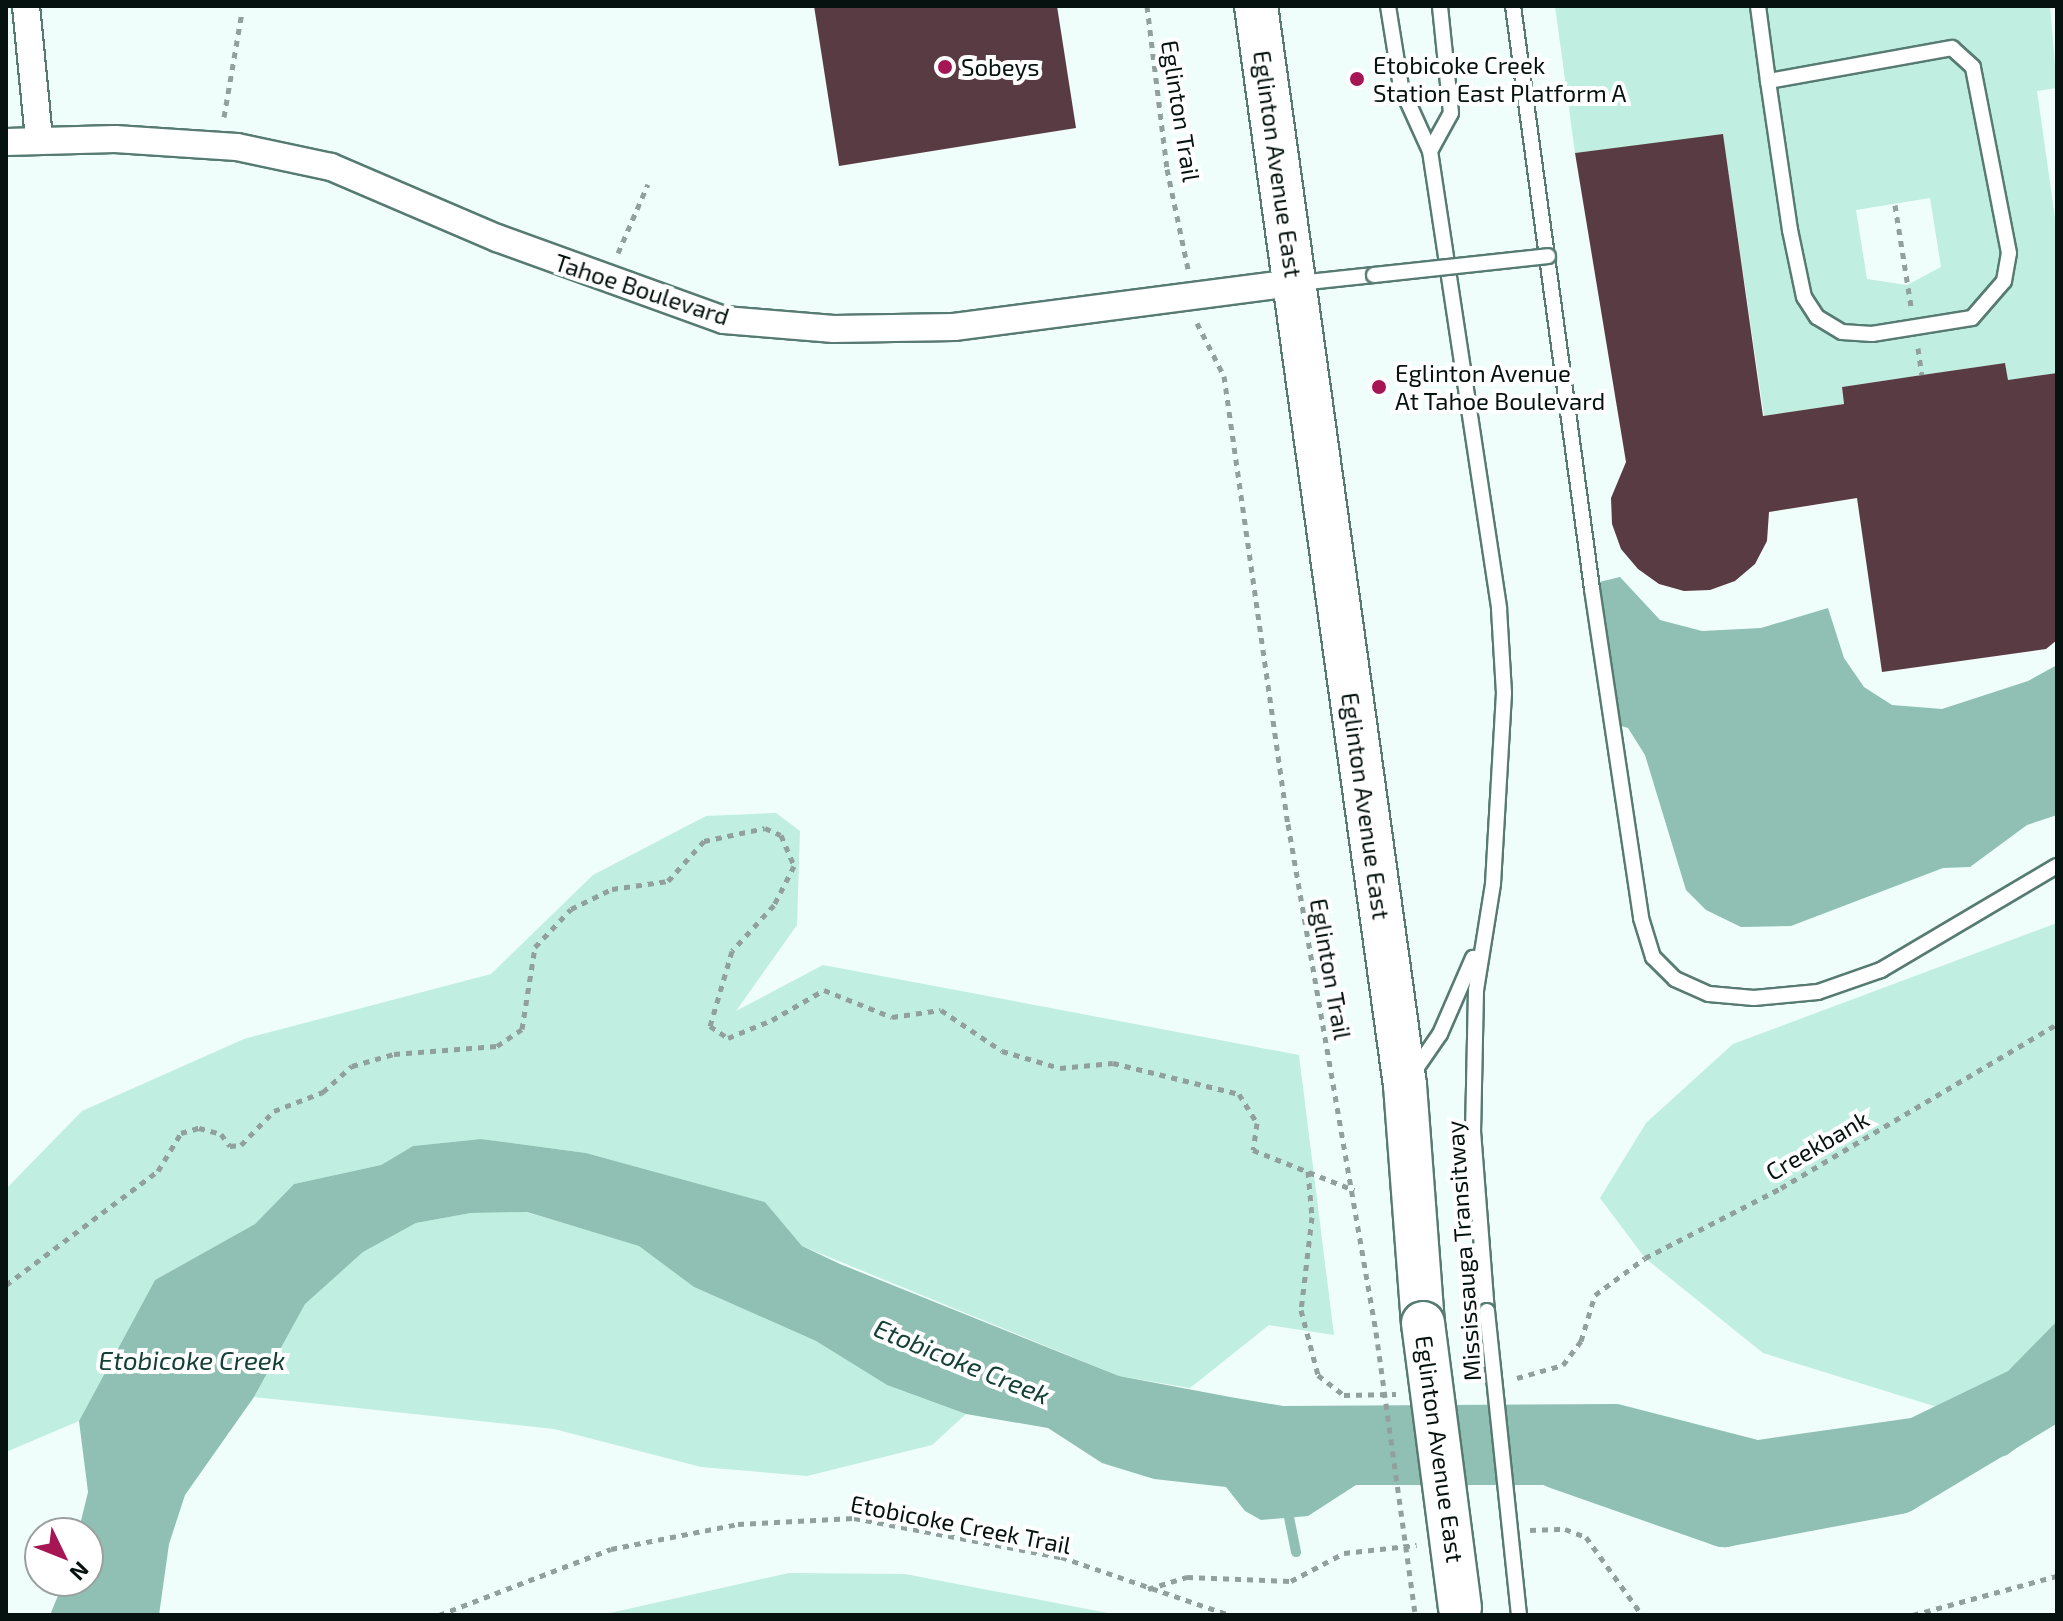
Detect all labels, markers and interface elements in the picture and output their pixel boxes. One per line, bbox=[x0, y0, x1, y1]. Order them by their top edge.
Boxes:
street label: Eglinton Trail bbox=[1156, 38, 1206, 184]
street label: Eglinton Avenue East bbox=[1248, 48, 1308, 280]
place label: Etobicoke Creek Station East Platform A bbox=[1373, 51, 1627, 107]
place label: Sobeys bbox=[961, 53, 1039, 81]
marker: Sobeys bbox=[936, 58, 954, 76]
marker: Etobicoke Creek Station East Platform A bbox=[1348, 70, 1366, 88]
street label: Tahoe Boulevard bbox=[551, 247, 733, 331]
place label: Eglinton Avenue At Tahoe Boulevard bbox=[1395, 359, 1606, 415]
marker: Eglinton Avenue At Tahoe Boulevard bbox=[1370, 378, 1388, 396]
street label: Eglinton Avenue East bbox=[1336, 690, 1396, 922]
street label: Eglinton Trail bbox=[1304, 896, 1358, 1042]
street label: Creekbank bbox=[1760, 1104, 1874, 1186]
street label: Mississauga Transitway bbox=[1440, 1119, 1486, 1383]
water label: Etobicoke Creek bbox=[870, 1312, 1054, 1410]
street label: Eglinton Avenue East bbox=[1410, 1333, 1470, 1565]
water label: Etobicoke Creek bbox=[99, 1344, 285, 1376]
street label: Etobicoke Creek Trail bbox=[848, 1488, 1074, 1560]
north arrow bbox=[24, 1517, 104, 1597]
text: N bbox=[65, 1557, 95, 1587]

